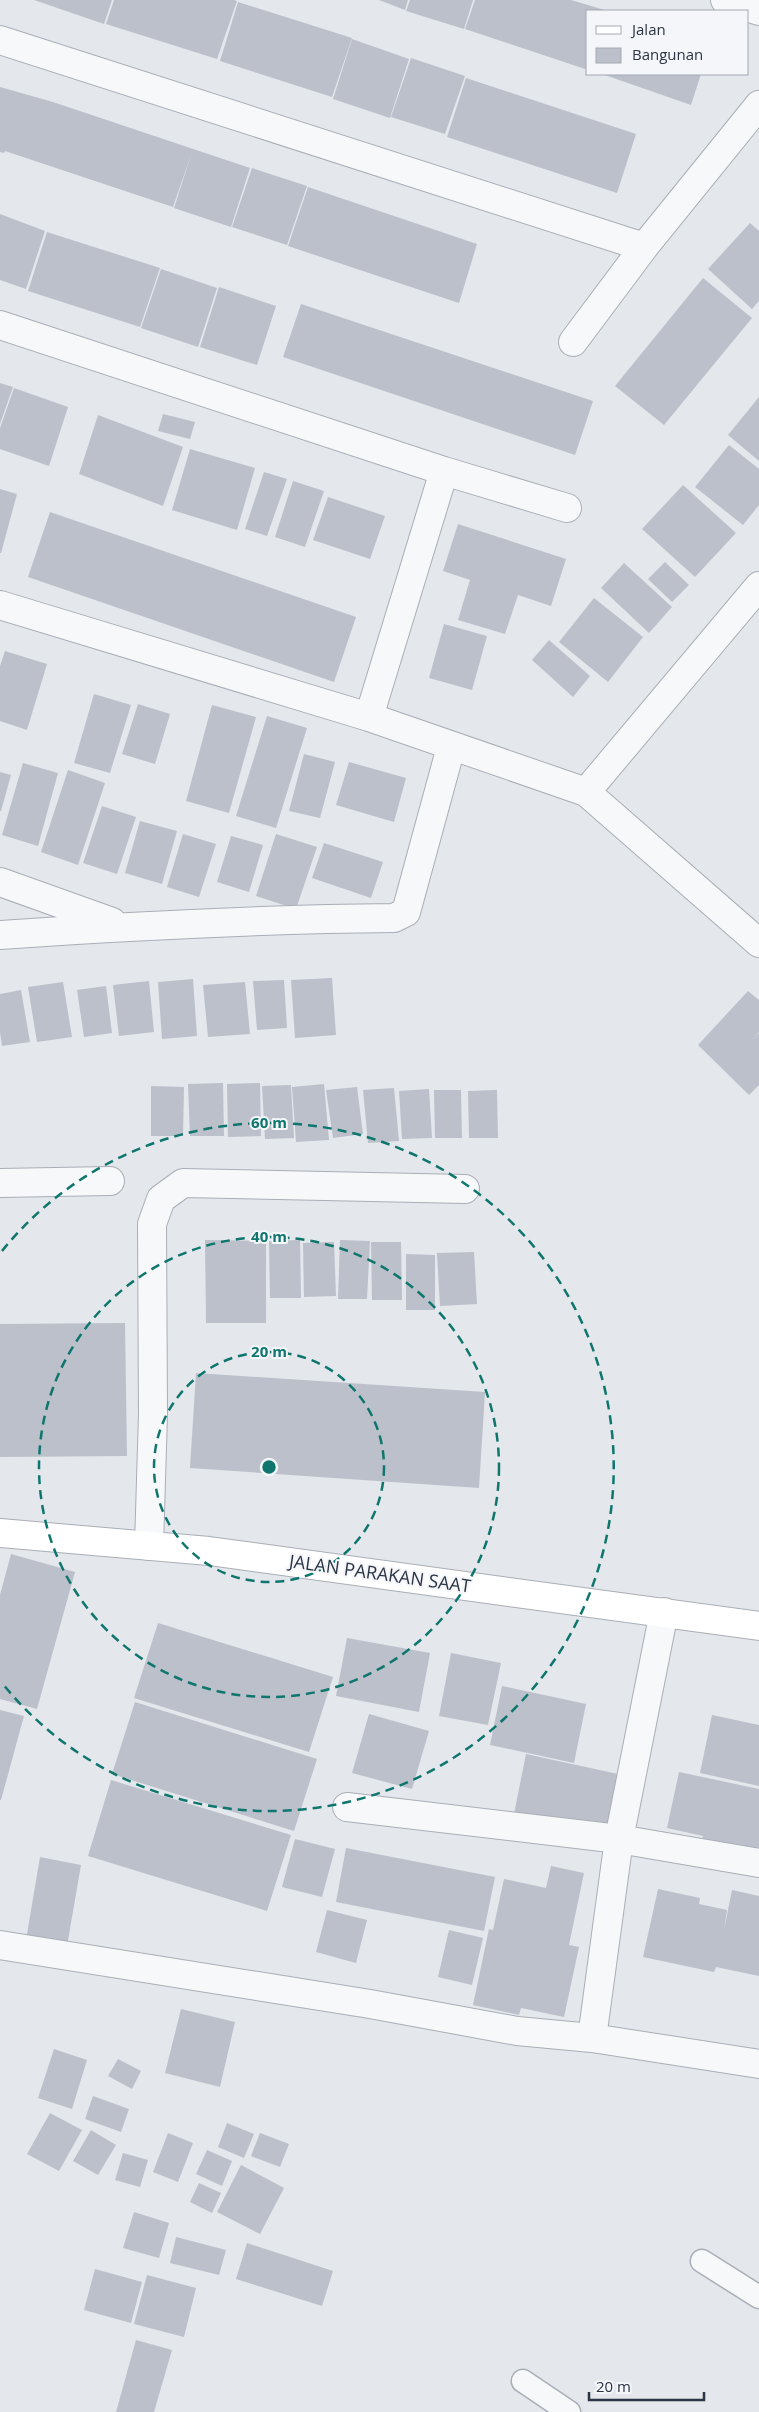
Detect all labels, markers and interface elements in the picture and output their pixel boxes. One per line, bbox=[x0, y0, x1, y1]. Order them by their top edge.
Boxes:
legend bbox=[586, 10, 749, 75]
text: Jalan bbox=[630, 19, 666, 39]
text: Bangunan bbox=[632, 44, 703, 64]
text: 60 m bbox=[251, 1112, 287, 1132]
text: 40 m bbox=[251, 1226, 287, 1246]
text: 20 m bbox=[251, 1341, 287, 1361]
centre of rings bbox=[260, 1458, 278, 1476]
street label: JALAN PARAKAN SAAT bbox=[286, 1548, 473, 1598]
scale bar bbox=[589, 2370, 704, 2402]
text: 20 m bbox=[596, 2376, 631, 2396]

